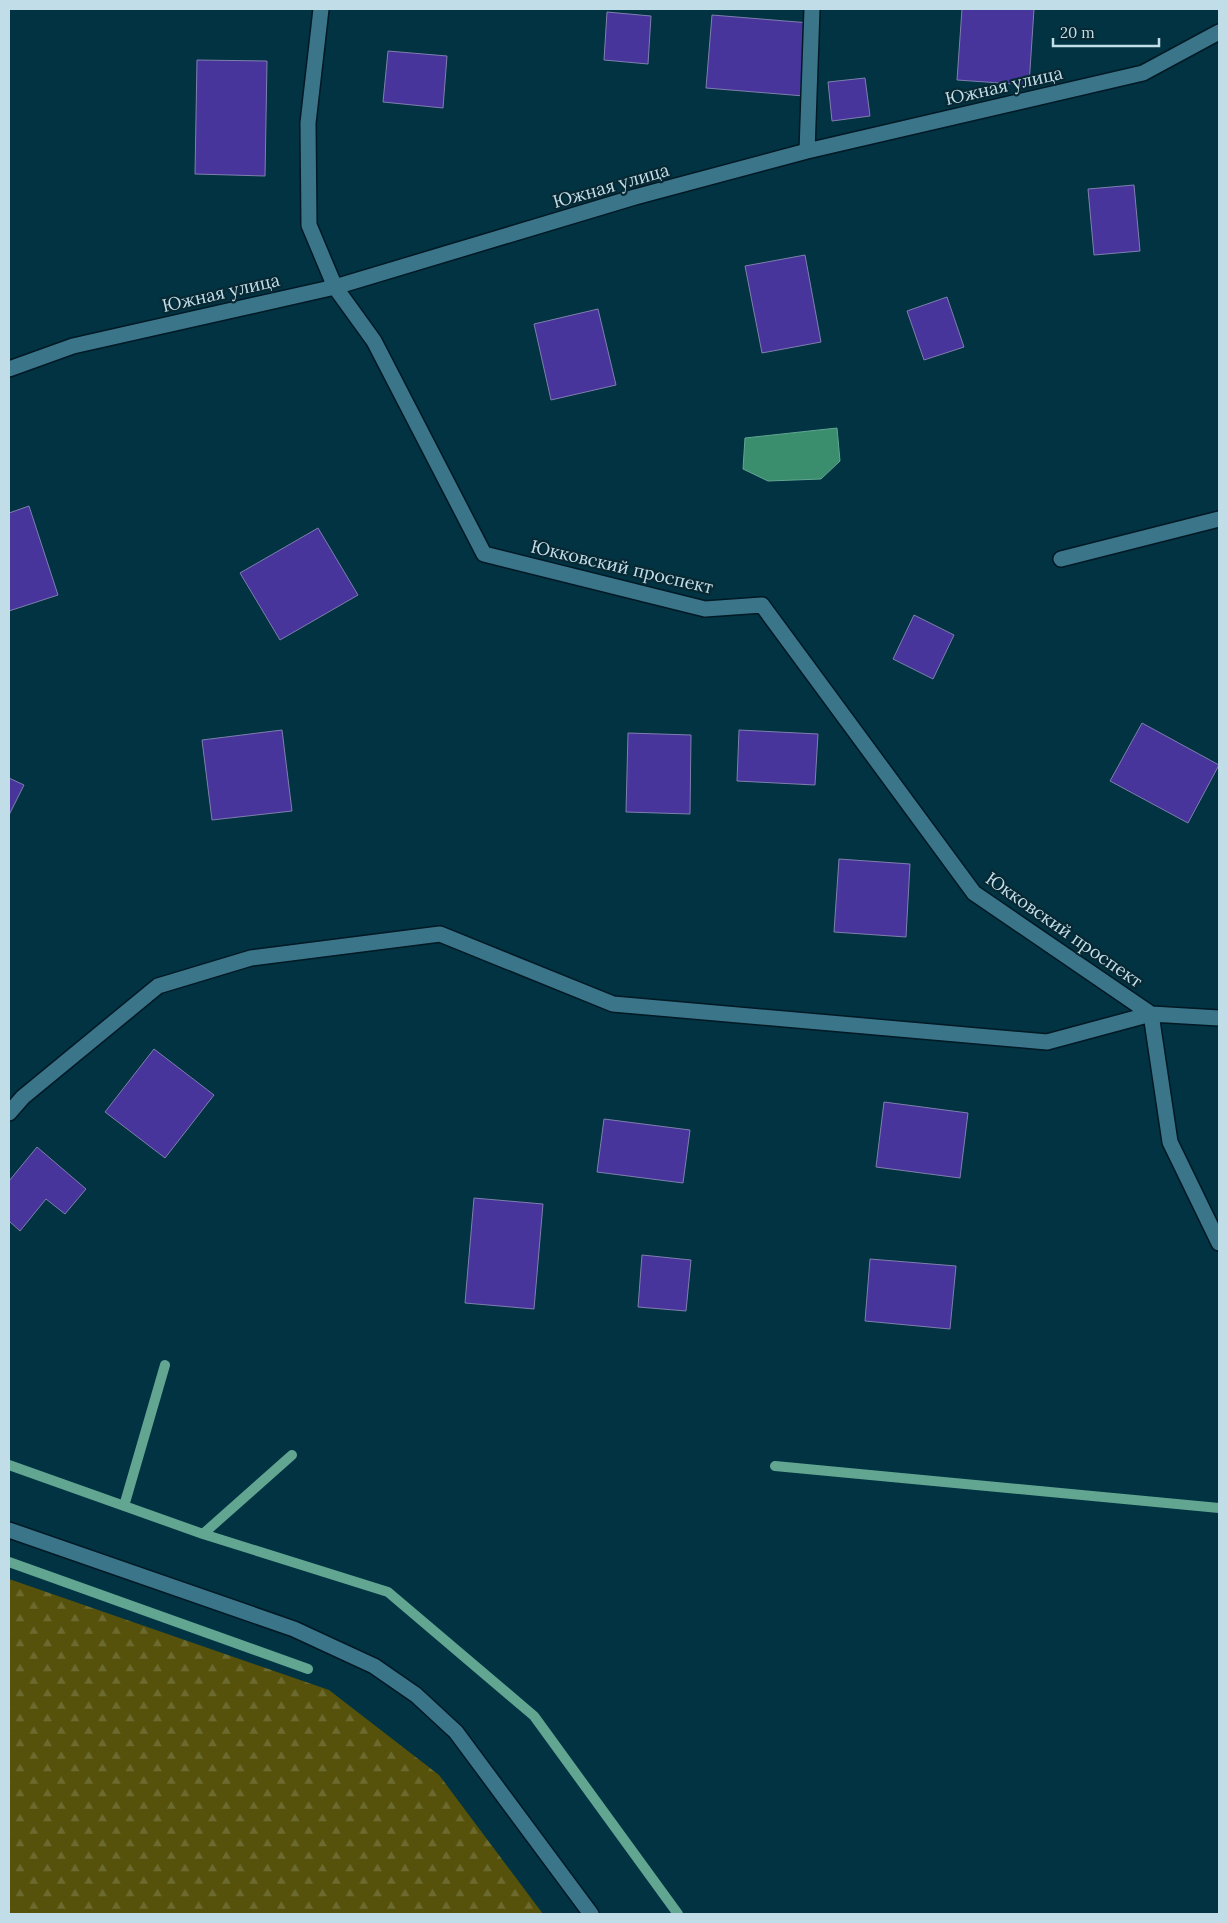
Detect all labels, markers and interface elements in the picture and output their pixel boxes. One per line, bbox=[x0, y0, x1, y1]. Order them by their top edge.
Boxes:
scale bar bbox=[1053, 15, 1159, 47]
text: 20 m bbox=[1060, 23, 1095, 42]
street label: Южная улица bbox=[943, 61, 1065, 110]
street label: Южная улица bbox=[550, 158, 672, 213]
street label: Южная улица bbox=[160, 268, 282, 317]
street label: Юкковский проспект bbox=[529, 534, 716, 599]
street label: Юкковский проспект bbox=[981, 867, 1147, 992]

